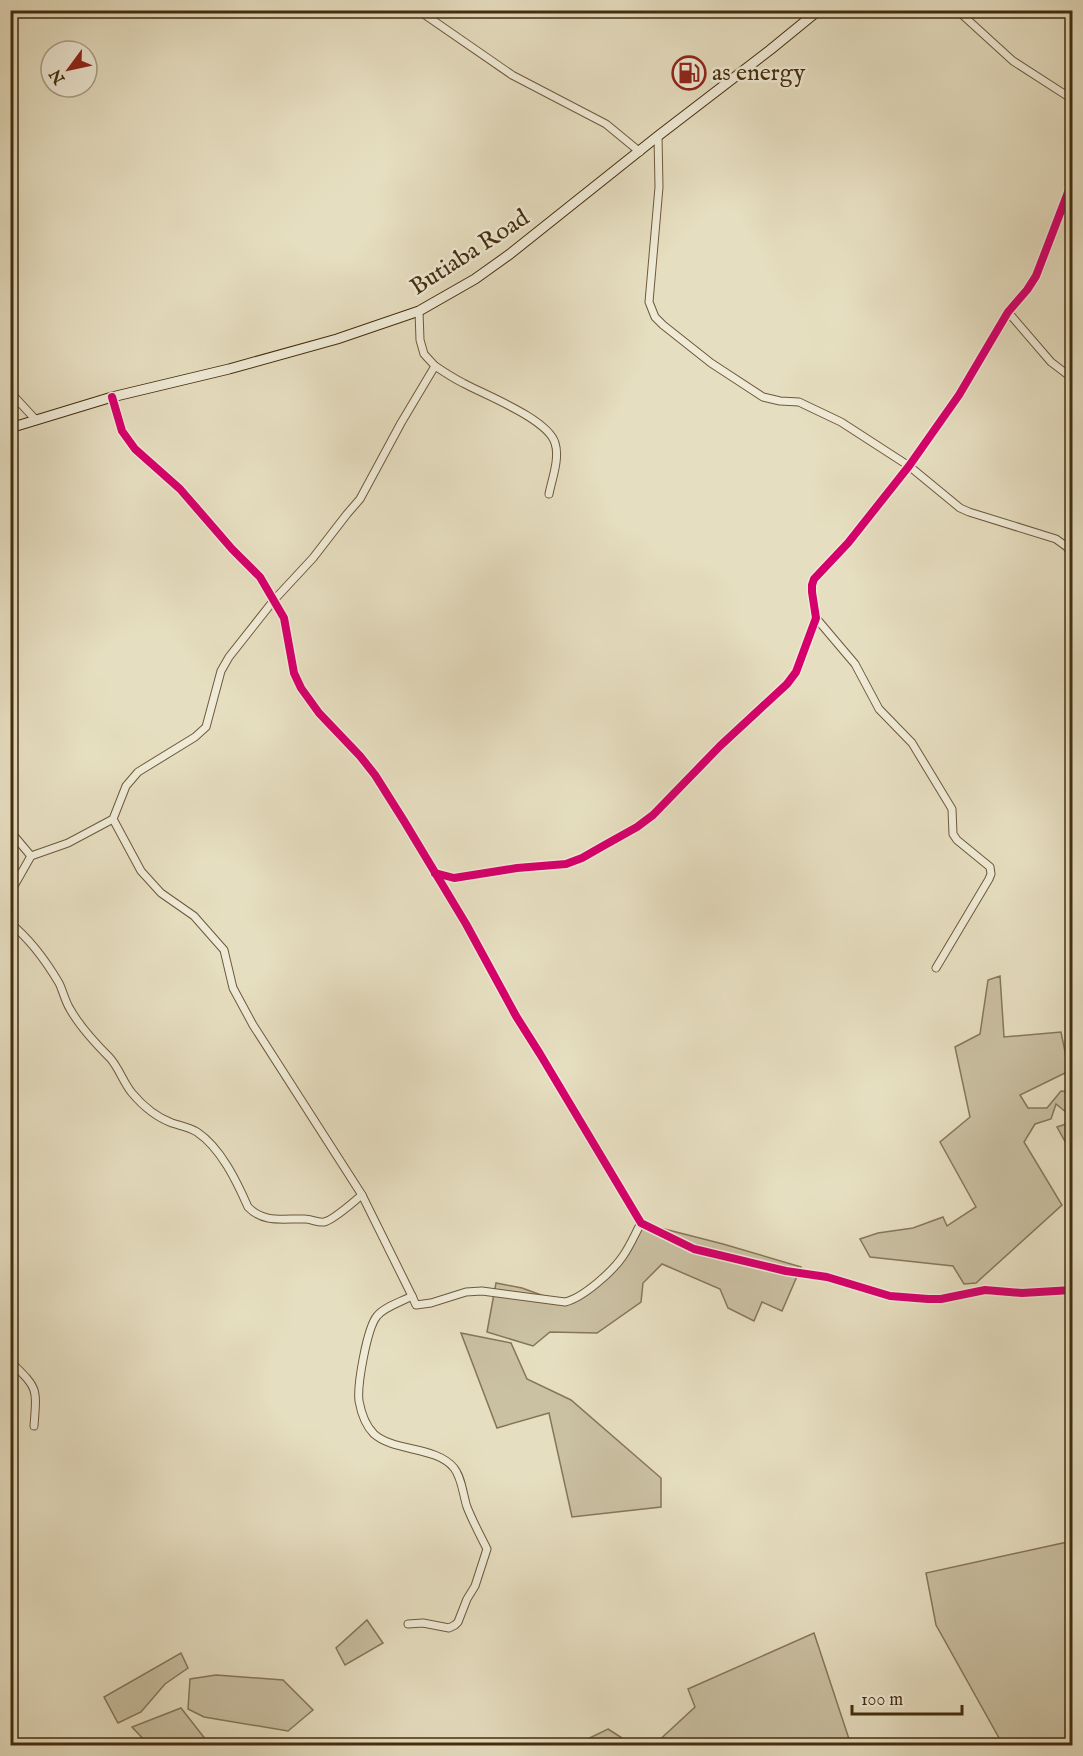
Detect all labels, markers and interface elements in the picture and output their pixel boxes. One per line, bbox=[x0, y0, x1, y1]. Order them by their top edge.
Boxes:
north arrow bbox=[39, 39, 99, 99]
fuel station icon: as energy bbox=[671, 55, 707, 91]
place label: as energy bbox=[712, 58, 805, 89]
text: N bbox=[46, 65, 71, 88]
street label: Butiaba Road bbox=[405, 203, 536, 303]
scale bar bbox=[852, 1678, 962, 1716]
text: 100 m bbox=[861, 1689, 903, 1712]

